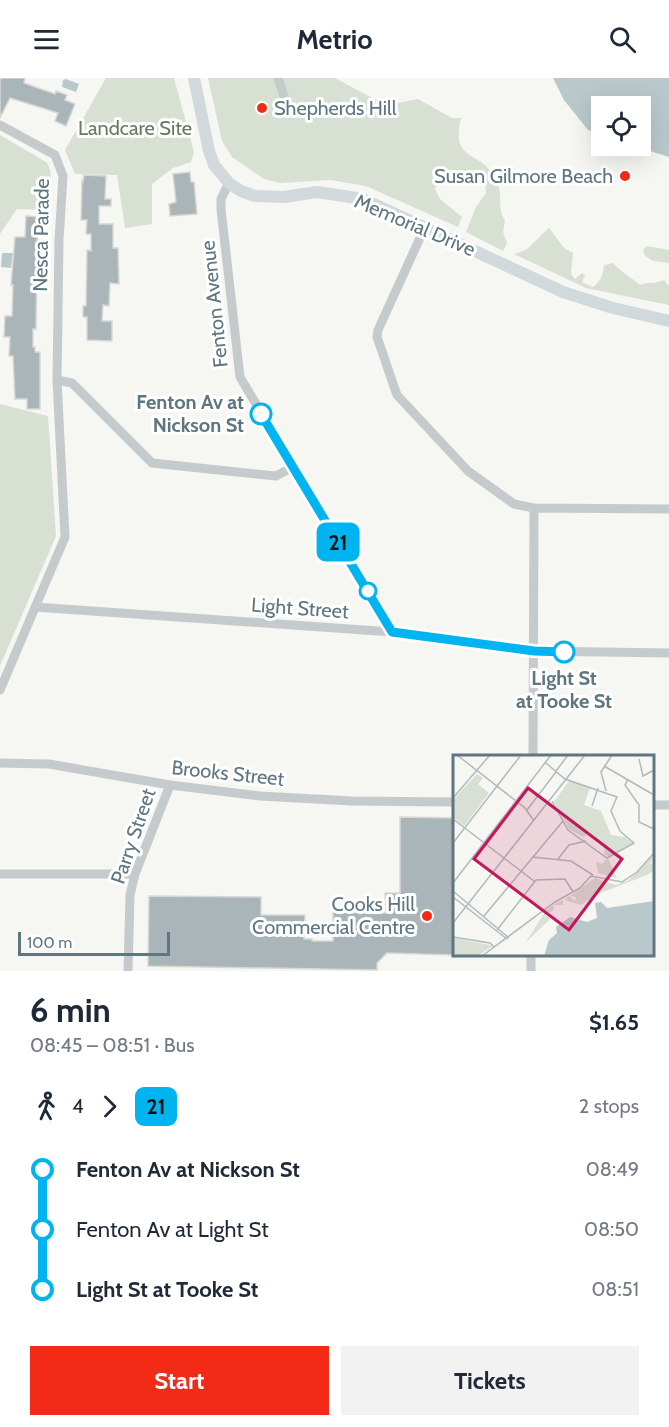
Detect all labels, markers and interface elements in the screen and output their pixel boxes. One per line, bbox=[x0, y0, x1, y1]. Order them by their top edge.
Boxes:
icon: menu bbox=[30, 23, 63, 56]
text: Metrio bbox=[296, 23, 373, 56]
icon: search bbox=[606, 23, 639, 56]
place label: Shepherds Hill bbox=[274, 96, 397, 120]
map controls bbox=[591, 96, 651, 156]
button: locate bbox=[591, 96, 651, 156]
marker: Shepherds Hill bbox=[255, 101, 269, 115]
park label: Landcare Site bbox=[78, 116, 192, 140]
place label: Susan Gilmore Beach bbox=[434, 164, 613, 188]
marker: Susan Gilmore Beach bbox=[618, 169, 632, 183]
street label: Nesca Parade bbox=[28, 178, 54, 292]
street label: Memorial Drive bbox=[351, 189, 479, 261]
street label: Fenton Avenue bbox=[195, 239, 233, 369]
place label: Fenton Av at Nickson St bbox=[136, 390, 244, 437]
marker: Fenton Av at Nickson St bbox=[250, 403, 272, 425]
line badge: 21 bbox=[311, 522, 365, 562]
text: 21 bbox=[329, 530, 347, 555]
unlabelled marker bbox=[359, 582, 377, 600]
street label: Light Street bbox=[251, 593, 350, 623]
marker: Light St at Tooke St bbox=[553, 641, 575, 663]
place label: Light St at Tooke St bbox=[516, 666, 612, 713]
street label: Brooks Street bbox=[171, 755, 286, 791]
inset map bbox=[453, 755, 654, 956]
street label: Parry Street bbox=[105, 785, 161, 887]
place label: Cooks Hill Commercial Centre bbox=[252, 892, 415, 939]
marker: Cooks Hill Commercial Centre bbox=[420, 909, 434, 923]
scale bar bbox=[18, 929, 170, 956]
text: 100 m bbox=[27, 933, 72, 952]
text: 6 min bbox=[30, 990, 111, 1030]
text: $1.65 bbox=[589, 1009, 639, 1036]
text: 08:45 – 08:51 · Bus bbox=[30, 1033, 194, 1057]
icon: walk bbox=[30, 1090, 63, 1123]
icon: forward bbox=[93, 1090, 126, 1123]
text: 4 bbox=[72, 1094, 84, 1118]
text: 21 bbox=[147, 1094, 165, 1119]
text: 2 stops bbox=[579, 1094, 639, 1118]
text: Fenton Av at Nickson St bbox=[76, 1156, 300, 1183]
text: 08:49 bbox=[586, 1157, 639, 1181]
text: Fenton Av at Light St bbox=[76, 1216, 269, 1243]
text: 08:50 bbox=[584, 1217, 639, 1241]
text: Light St at Tooke St bbox=[76, 1276, 258, 1303]
text: 08:51 bbox=[591, 1277, 639, 1301]
button: Start bbox=[30, 1346, 329, 1415]
button: Tickets bbox=[341, 1346, 639, 1415]

